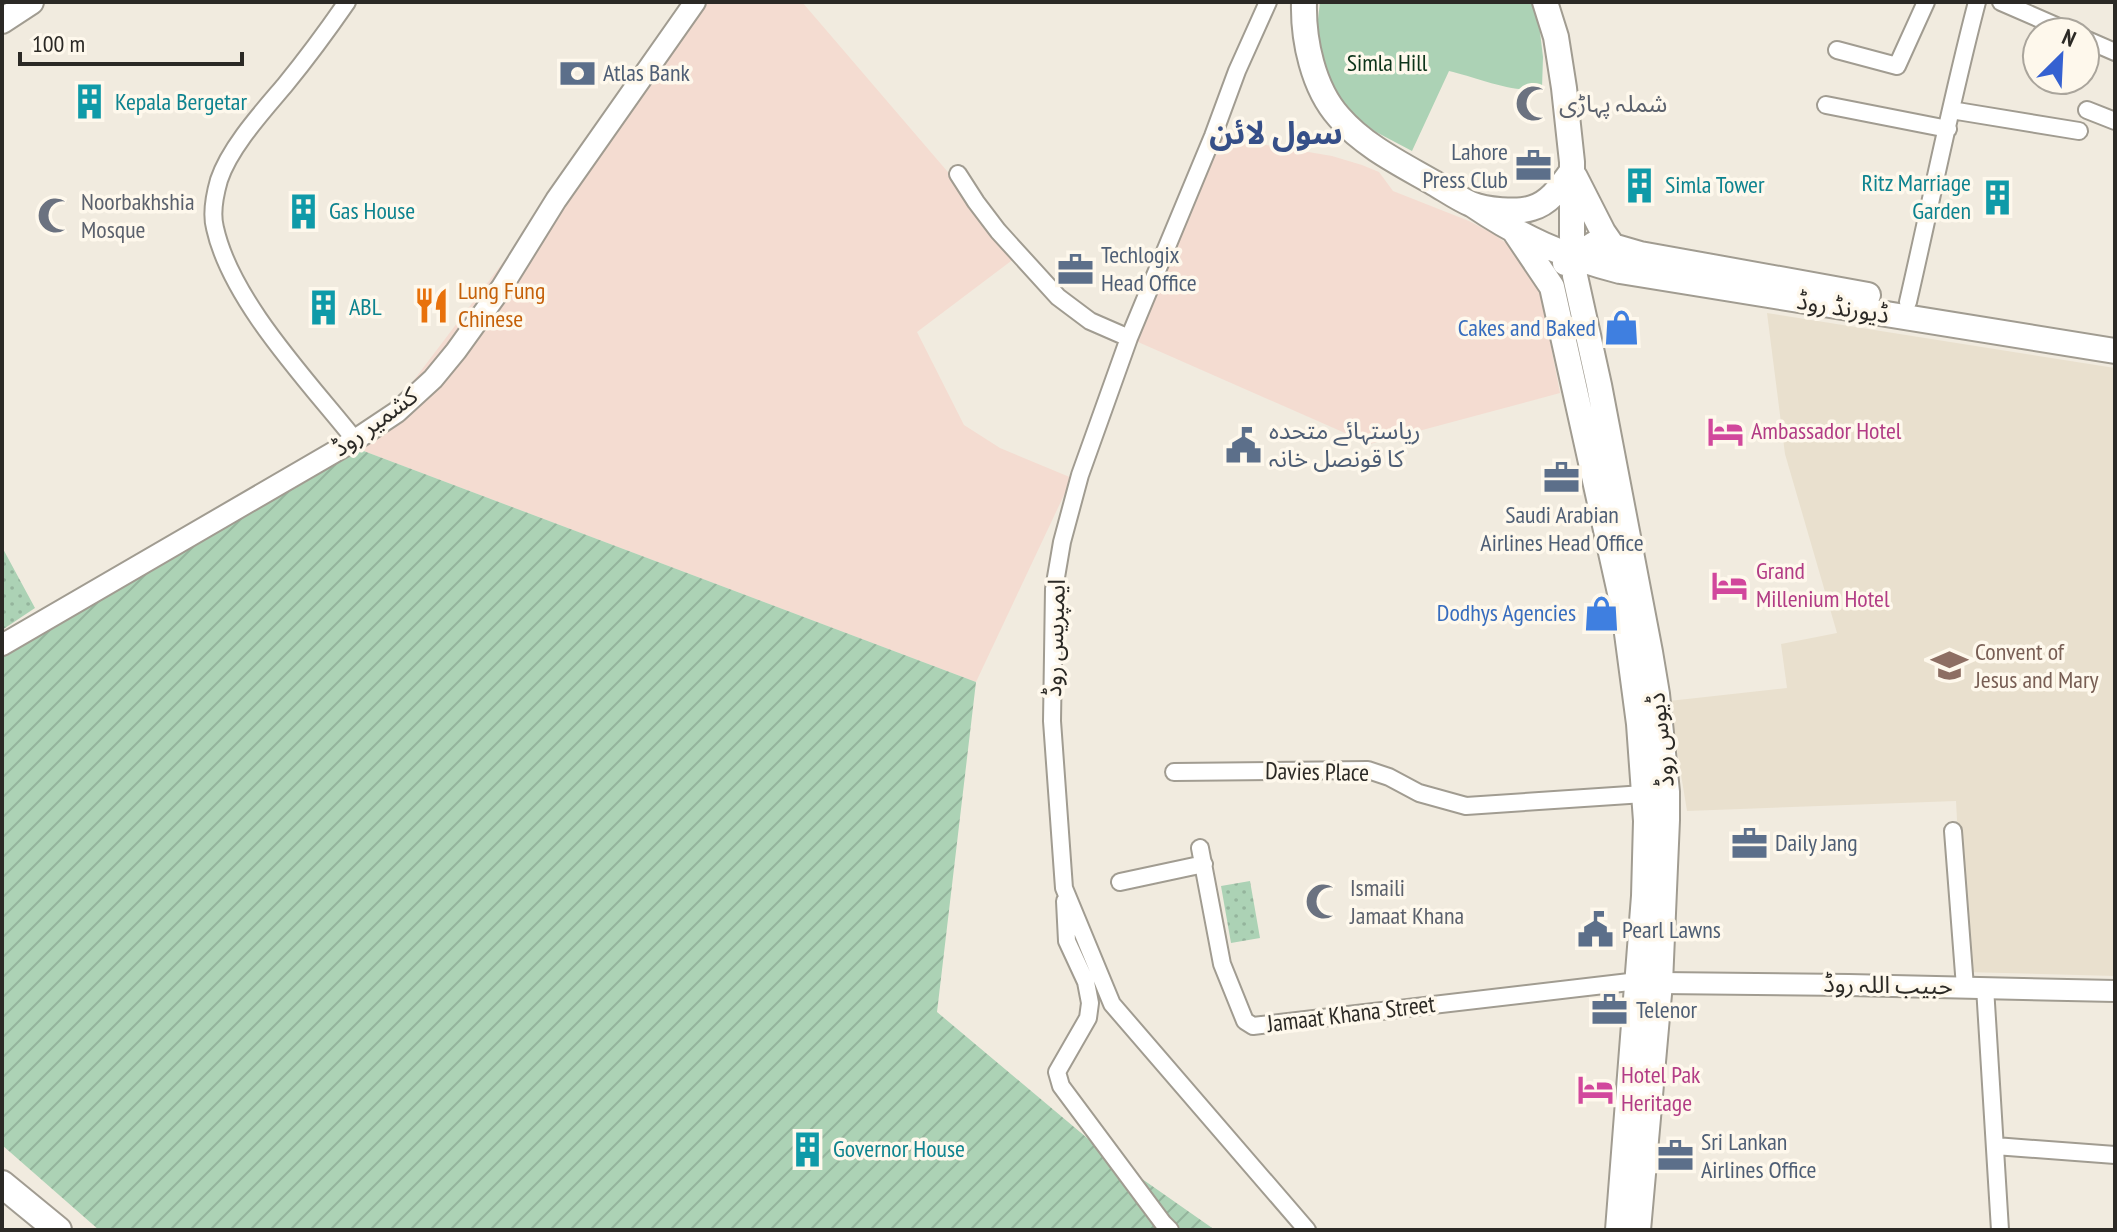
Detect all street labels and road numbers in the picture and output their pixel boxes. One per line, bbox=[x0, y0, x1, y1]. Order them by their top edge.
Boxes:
street label: ڈیورنڈ روڈ bbox=[1795, 285, 1892, 330]
street label: کشمیر روڈ bbox=[326, 379, 425, 463]
street label: ایمپریس روڈ bbox=[1037, 578, 1072, 698]
street label: ڈیوس روڈ bbox=[1640, 691, 1681, 789]
street label: Davies Place bbox=[1265, 755, 1369, 788]
street label: حبیب اللہ روڈ bbox=[1823, 968, 1953, 1001]
street label: Jamaat Khana Street bbox=[1264, 988, 1437, 1039]

